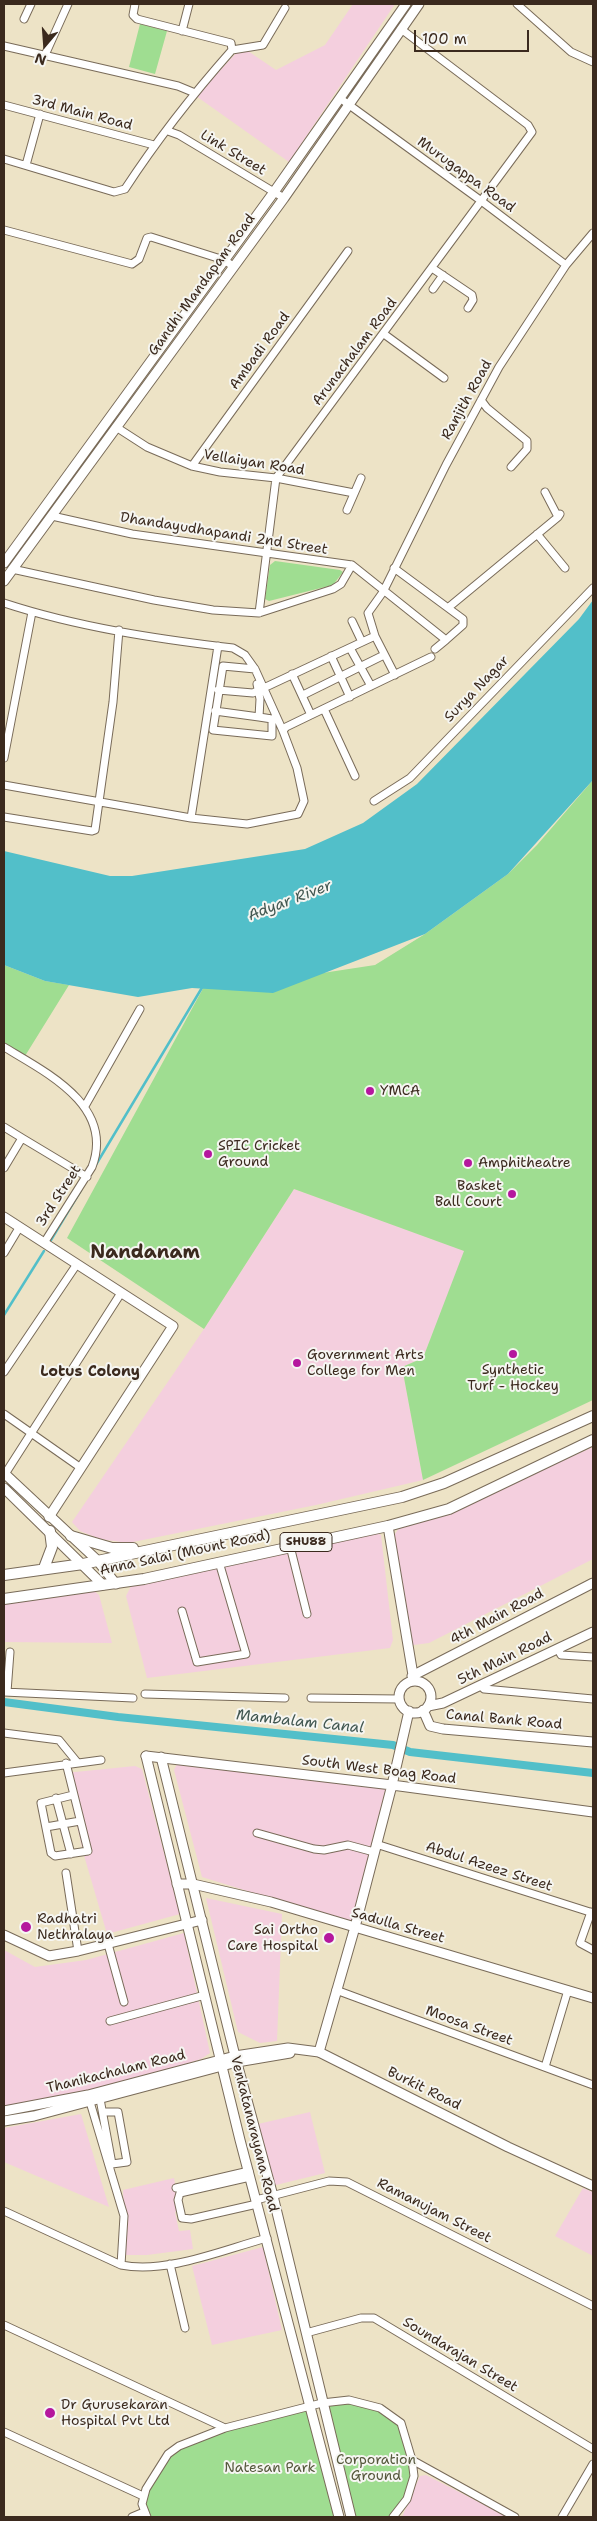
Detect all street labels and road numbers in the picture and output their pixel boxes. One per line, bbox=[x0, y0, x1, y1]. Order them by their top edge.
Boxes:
street label: 3rd Main Road bbox=[30, 92, 134, 134]
street label: Link Street bbox=[197, 127, 269, 179]
street label: Murugappa Road bbox=[414, 134, 518, 216]
street label: Gandhi Mandapam Road bbox=[145, 211, 259, 359]
street label: Arunachalam Road bbox=[309, 295, 401, 409]
street label: Ambadi Road bbox=[226, 309, 294, 393]
street label: Ranjith Road bbox=[438, 357, 496, 443]
street label: Vellaiyan Road bbox=[202, 447, 306, 479]
street label: Dhandayudhapandi 2nd Street bbox=[119, 509, 329, 559]
street label: Surya Nagar bbox=[441, 652, 513, 726]
street label: 3rd Street bbox=[33, 1162, 85, 1230]
street label: Anna Salai (Mount Road) bbox=[98, 1527, 272, 1579]
road number: SHU88 bbox=[280, 1532, 332, 1551]
street label: 4th Main Road bbox=[447, 1585, 547, 1649]
street label: 5th Main Road bbox=[455, 1629, 555, 1689]
street label: Canal Bank Road bbox=[445, 1707, 563, 1733]
street label: South West Boag Road bbox=[301, 1752, 457, 1788]
street label: Abdul Azeez Street bbox=[424, 1839, 554, 1895]
street label: Sadulla Street bbox=[350, 1905, 446, 1947]
street label: Moosa Street bbox=[423, 2002, 515, 2050]
street label: Thanikachalam Road bbox=[45, 2047, 187, 2097]
street label: Venkatanarayana Road bbox=[226, 2054, 282, 2214]
street label: Burkit Road bbox=[384, 2064, 464, 2114]
street label: Ramanujam Street bbox=[374, 2175, 494, 2247]
street label: Soundarajan Street bbox=[399, 2314, 521, 2396]

